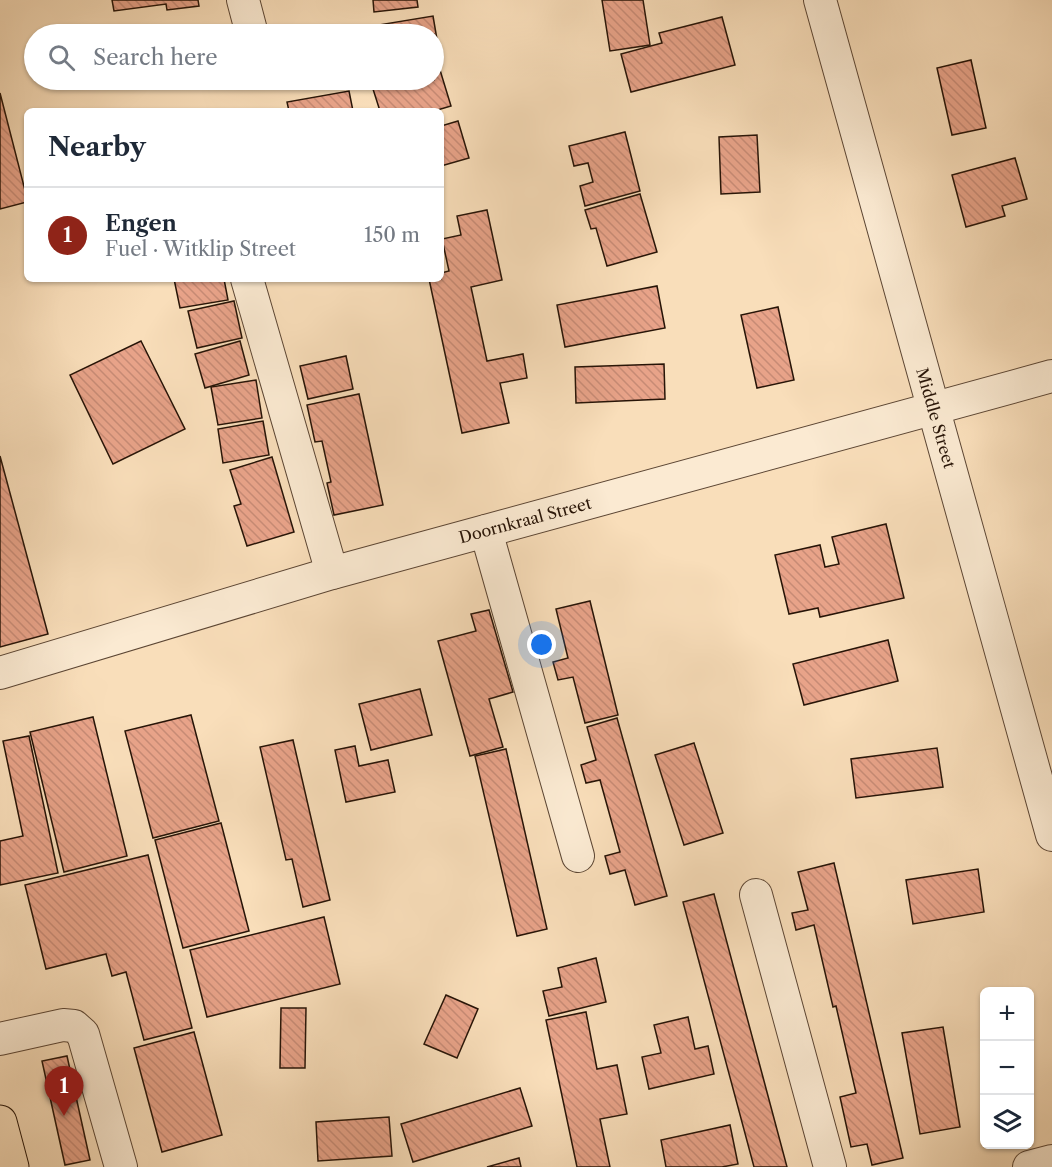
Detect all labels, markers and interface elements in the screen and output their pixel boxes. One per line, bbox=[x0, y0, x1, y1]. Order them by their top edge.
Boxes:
search box bbox=[24, 24, 444, 90]
icon: search bbox=[45, 41, 78, 74]
text: Search here bbox=[93, 44, 218, 71]
text: Nearby bbox=[48, 131, 146, 163]
text: Engen bbox=[105, 210, 177, 237]
text: 1 bbox=[63, 223, 72, 247]
text: 150 m bbox=[364, 223, 420, 247]
text: Fuel · Witklip Street bbox=[105, 237, 296, 261]
street label: Middle Street bbox=[912, 365, 960, 471]
street label: Doornkraal Street bbox=[456, 493, 594, 547]
your location bbox=[527, 630, 556, 659]
map controls bbox=[980, 987, 1034, 1149]
button: + bbox=[980, 987, 1034, 1041]
button: − bbox=[980, 1041, 1034, 1095]
pin: 1 bbox=[44, 1066, 84, 1116]
button: layers bbox=[980, 1095, 1034, 1149]

